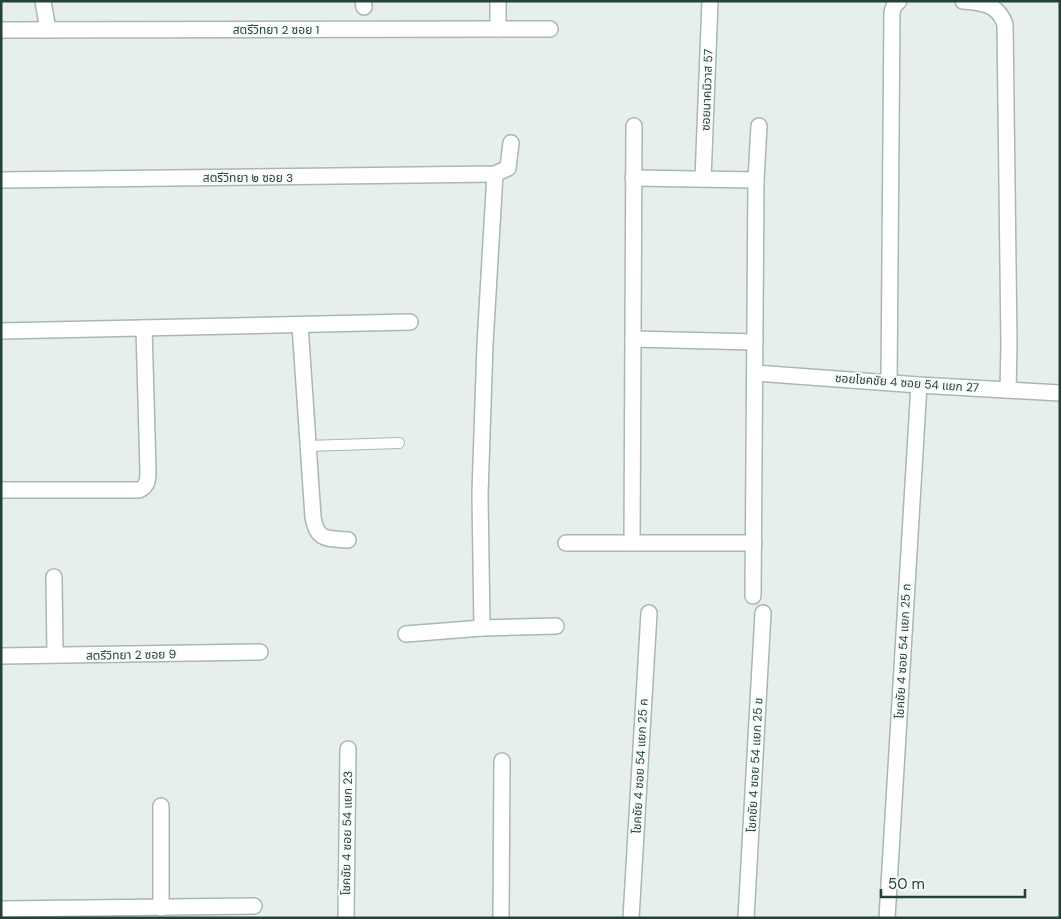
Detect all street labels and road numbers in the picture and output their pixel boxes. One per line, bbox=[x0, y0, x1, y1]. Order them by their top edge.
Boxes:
street label: สตรีวิทยา 2 ซอย 1 bbox=[233, 22, 319, 38]
street label: ซอยนาคนิวาส 57 bbox=[698, 49, 716, 131]
street label: สตรีวิทยา ๒ ซอย 3 bbox=[203, 170, 293, 186]
street label: ซอยโชคชัย 4 ซอย 54 แยก 27 bbox=[834, 370, 980, 396]
street label: โชคชัย 4 ซอย 54 แยก 25 ก bbox=[891, 583, 915, 719]
street label: สตรีวิทยา 2 ซอย 9 bbox=[86, 646, 176, 664]
street label: โชคชัย 4 ซอย 54 แยก 25 ข bbox=[743, 697, 767, 833]
street label: โชคชัย 4 ซอย 54 แยก 25 ค bbox=[628, 698, 652, 834]
street label: โชคชัย 4 ซอย 54 แยก 23 bbox=[338, 771, 356, 895]

